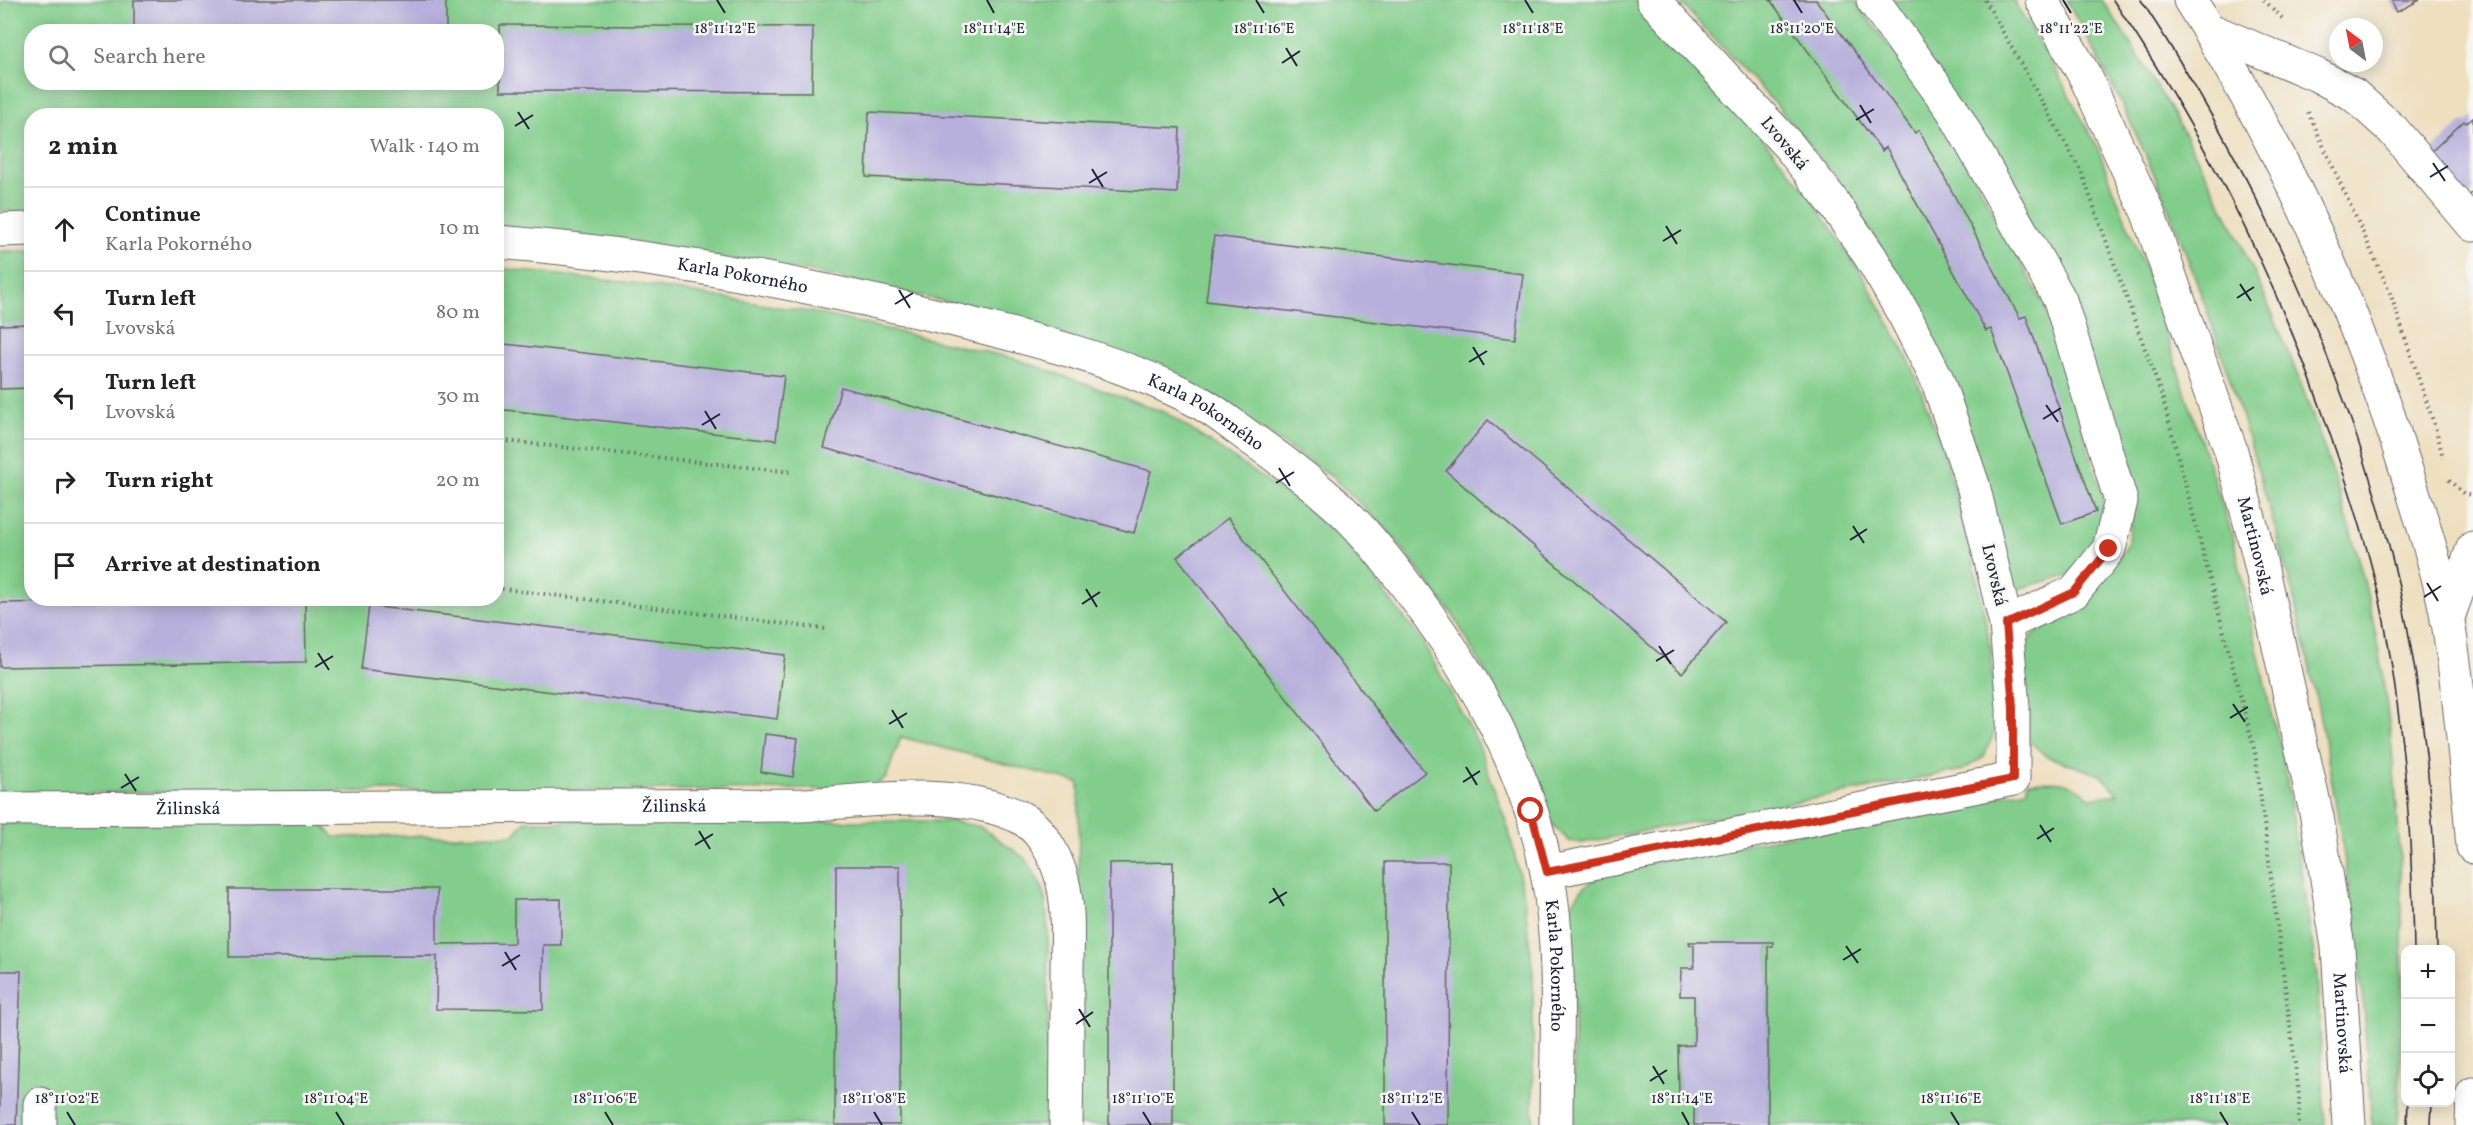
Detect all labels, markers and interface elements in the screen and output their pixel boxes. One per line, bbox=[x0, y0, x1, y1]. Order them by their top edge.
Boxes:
north arrow bbox=[2329, 18, 2383, 72]
text: 18°11'12"E bbox=[694, 19, 756, 40]
text: 18°11'14"E bbox=[963, 19, 1025, 40]
text: 18°11'16"E bbox=[1233, 19, 1295, 40]
text: 18°11'18"E bbox=[1502, 19, 1564, 40]
text: 18°11'20"E bbox=[1770, 19, 1834, 40]
text: 18°11'22"E bbox=[2039, 19, 2103, 40]
search box bbox=[24, 24, 504, 90]
icon: search bbox=[45, 41, 78, 74]
text: Search here bbox=[93, 42, 206, 73]
street label: Lvovská bbox=[1754, 112, 1814, 176]
text: 2 min bbox=[48, 129, 118, 165]
text: Walk · 140 m bbox=[370, 133, 480, 161]
text: Continue bbox=[105, 200, 201, 231]
icon: ahead bbox=[48, 213, 81, 246]
text: 10 m bbox=[439, 215, 480, 243]
text: Karla Pokorného bbox=[105, 231, 252, 259]
street label: Karla Pokorného bbox=[675, 252, 810, 301]
text: Turn left bbox=[105, 284, 196, 315]
icon: left bbox=[48, 297, 81, 330]
text: 80 m bbox=[436, 299, 480, 327]
text: Lvovská bbox=[105, 315, 176, 343]
text: Turn left bbox=[105, 368, 196, 399]
street label: Karla Pokorného bbox=[1143, 368, 1268, 458]
icon: left bbox=[48, 381, 81, 414]
text: 30 m bbox=[436, 383, 480, 411]
text: Lvovská bbox=[105, 399, 176, 427]
icon: right bbox=[48, 465, 81, 498]
text: Turn right bbox=[105, 466, 213, 497]
text: 20 m bbox=[436, 467, 480, 495]
street label: Martinovská bbox=[2230, 494, 2278, 598]
route end bbox=[2095, 535, 2121, 561]
street label: Lvovská bbox=[1974, 542, 2013, 609]
icon: arrive bbox=[48, 549, 81, 582]
text: Arrive at destination bbox=[105, 550, 321, 581]
street label: Žilinská bbox=[642, 794, 707, 820]
street label: Žilinská bbox=[156, 797, 221, 822]
route start bbox=[1517, 797, 1543, 823]
street label: Karla Pokorného bbox=[1538, 898, 1569, 1032]
map controls bbox=[2401, 945, 2455, 1107]
button: + bbox=[2401, 945, 2455, 999]
street label: Martinovská bbox=[2326, 972, 2357, 1074]
button: − bbox=[2401, 999, 2455, 1053]
button: locate bbox=[2401, 1053, 2455, 1107]
text: 18°11'02"E bbox=[35, 1089, 99, 1110]
text: 18°11'04"E bbox=[304, 1089, 368, 1110]
text: 18°11'06"E bbox=[573, 1089, 637, 1110]
text: 18°11'08"E bbox=[842, 1089, 906, 1110]
text: 18°11'10"E bbox=[1112, 1089, 1174, 1110]
text: 18°11'12"E bbox=[1381, 1089, 1443, 1110]
text: 18°11'14"E bbox=[1651, 1089, 1713, 1110]
text: 18°11'16"E bbox=[1920, 1089, 1982, 1110]
text: 18°11'18"E bbox=[2189, 1089, 2251, 1110]

